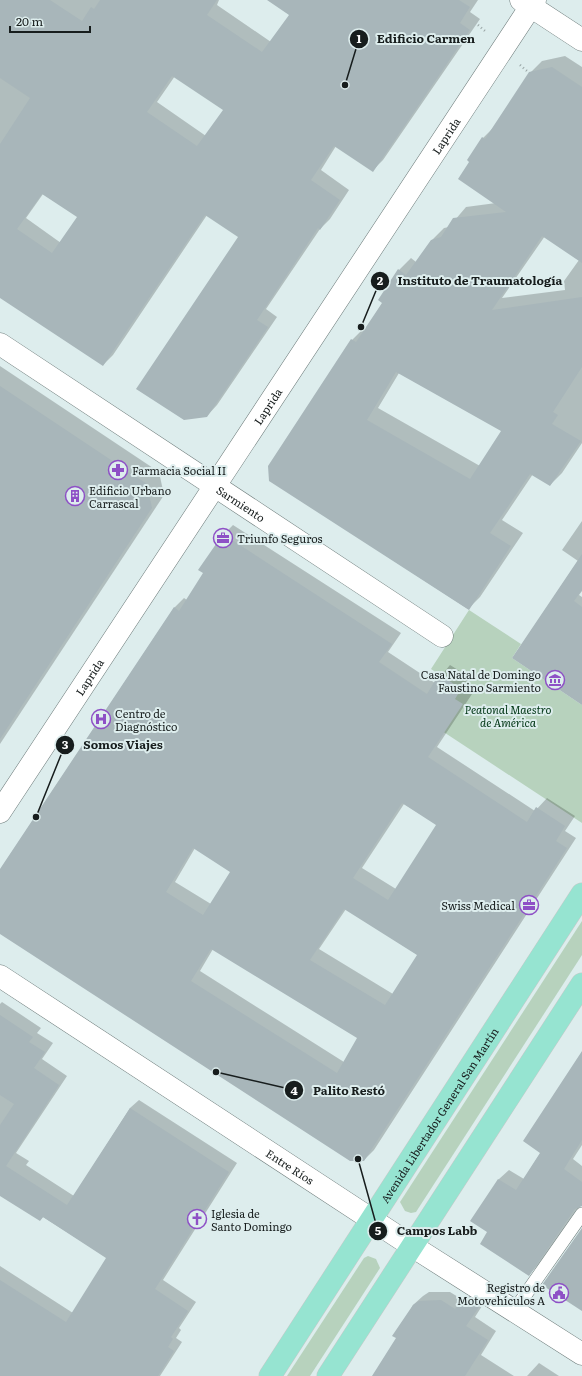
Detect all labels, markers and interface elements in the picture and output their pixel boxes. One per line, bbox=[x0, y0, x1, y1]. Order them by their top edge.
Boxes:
scale bar bbox=[10, 8, 90, 34]
text: 20 m bbox=[16, 12, 43, 30]
callout: Edificio Carmen bbox=[349, 27, 483, 51]
text: 1 bbox=[357, 29, 362, 47]
text: Edificio Carmen bbox=[377, 29, 476, 47]
street label: Laprida bbox=[428, 114, 464, 157]
callout: Instituto de Traumatología bbox=[370, 269, 571, 293]
text: 2 bbox=[377, 271, 384, 289]
text: Instituto de Traumatología bbox=[397, 271, 563, 289]
street label: Laprida bbox=[249, 385, 285, 428]
pharmacy icon: Farmacia Social II bbox=[107, 459, 129, 481]
place label: Farmacia Social II bbox=[132, 462, 226, 478]
street label: Sarmiento bbox=[214, 481, 269, 525]
place label: Edificio Urbano Carrascal bbox=[89, 482, 171, 511]
building icon: Edificio Urbano Carrascal bbox=[64, 485, 86, 507]
office icon: Triunfo Seguros bbox=[212, 527, 234, 549]
place label: Triunfo Seguros bbox=[237, 530, 323, 546]
street label: Laprida bbox=[71, 655, 107, 698]
place label: Casa Natal de Domingo Faustino Sarmiento bbox=[421, 666, 541, 695]
museum icon: Casa Natal de Domingo Faustino Sarmiento bbox=[544, 669, 566, 691]
park label: Peatonal Maestro de América bbox=[465, 701, 551, 730]
place label: Centro de Diagnóstico bbox=[115, 705, 178, 734]
hospital icon: Centro de Diagnóstico bbox=[90, 708, 112, 730]
callout: Somos Viajes bbox=[55, 733, 171, 757]
text: 3 bbox=[62, 735, 69, 753]
text: Somos Viajes bbox=[83, 735, 163, 753]
office icon: Swiss Medical bbox=[518, 894, 540, 916]
place label: Swiss Medical bbox=[441, 897, 515, 913]
street label: Avenida Libertador General San Martín bbox=[376, 1024, 502, 1206]
callout: Palito Restó bbox=[284, 1078, 393, 1102]
text: 4 bbox=[290, 1081, 298, 1099]
text: Palito Restó bbox=[313, 1081, 386, 1099]
street label: Entre Ríos bbox=[263, 1145, 317, 1188]
place label: Iglesia de Santo Domingo bbox=[211, 1205, 292, 1234]
church icon: Iglesia de Santo Domingo bbox=[186, 1208, 208, 1230]
callout: Campos Labb bbox=[368, 1219, 485, 1243]
text: 5 bbox=[375, 1221, 382, 1239]
text: Campos Labb bbox=[397, 1221, 478, 1239]
place label: Registro de Motovehículos A bbox=[457, 1279, 545, 1308]
public building icon: Registro de Motovehículos A bbox=[548, 1282, 570, 1304]

